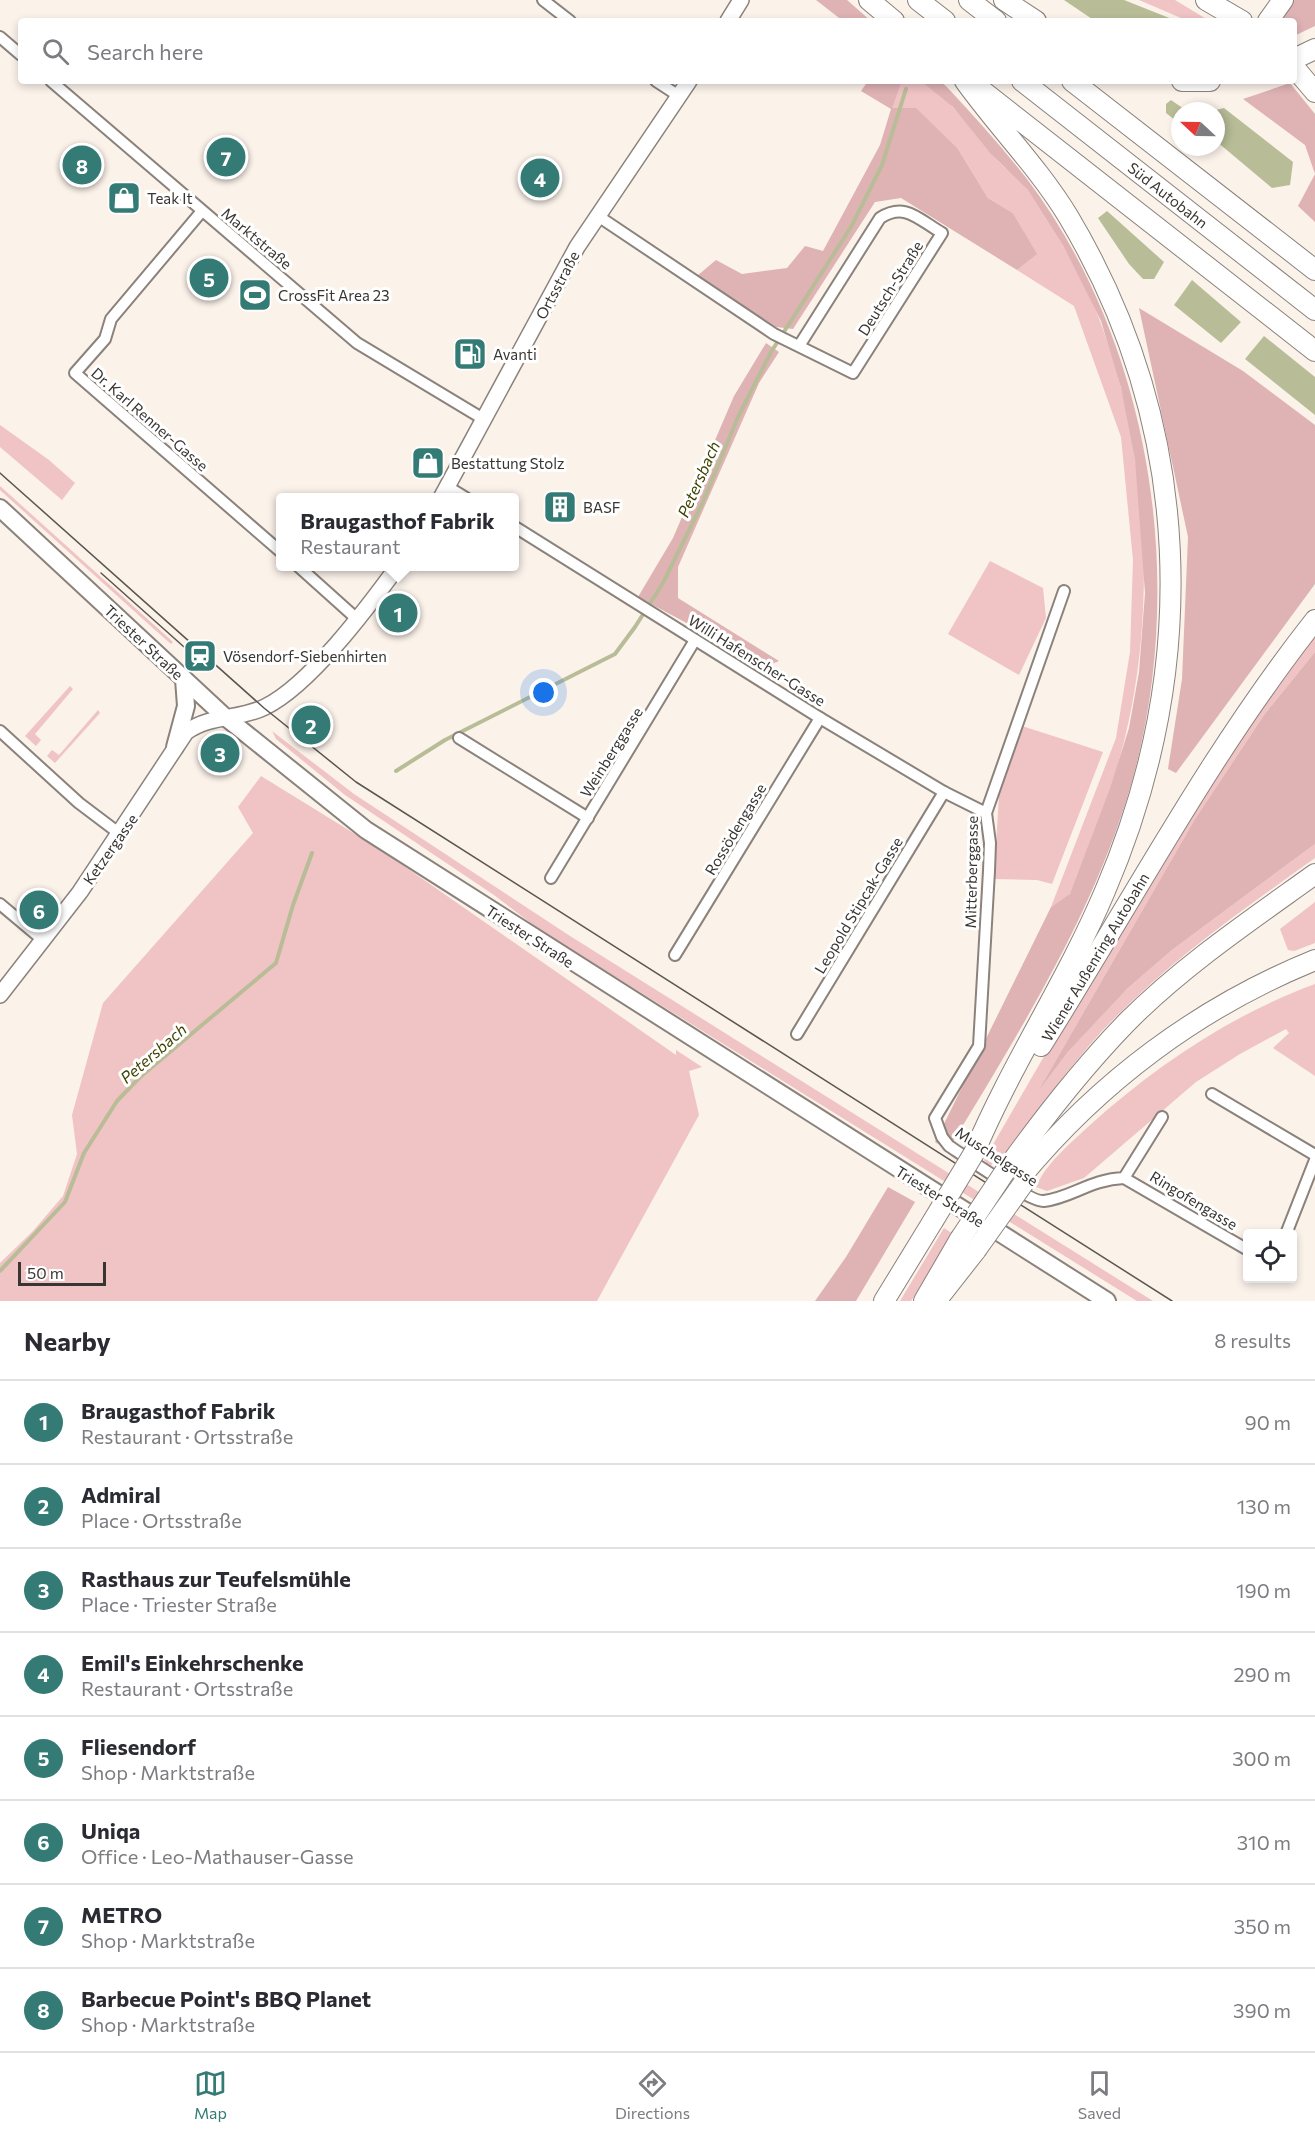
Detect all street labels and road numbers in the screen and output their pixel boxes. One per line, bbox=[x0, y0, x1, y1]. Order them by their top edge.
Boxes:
street label: Süd Autobahn bbox=[1125, 158, 1211, 232]
street label: Marktstraße bbox=[218, 203, 296, 273]
street label: Deutsch-Straße bbox=[854, 237, 926, 339]
street label: Ortsstraße bbox=[531, 248, 583, 322]
street label: Dr. Karl Renner-Gasse bbox=[88, 363, 212, 475]
street label: Triester Straße bbox=[101, 601, 187, 683]
street label: Willi Hafenscher-Gasse bbox=[685, 610, 829, 710]
street label: Weinberggasse bbox=[576, 704, 646, 800]
street label: Rossödengasse bbox=[701, 780, 769, 878]
street label: Ketzergasse bbox=[79, 810, 141, 888]
street label: Mitterberggasse bbox=[961, 815, 981, 928]
street label: Leopold Stipcak-Gasse bbox=[810, 833, 906, 976]
street label: Wiener Außenring Autobahn bbox=[1037, 869, 1153, 1045]
street label: Triester Straße bbox=[483, 901, 577, 971]
street label: Muschelgasse bbox=[952, 1123, 1042, 1189]
street label: Triester Straße bbox=[892, 1162, 988, 1230]
street label: Ringofengasse bbox=[1147, 1167, 1241, 1233]

